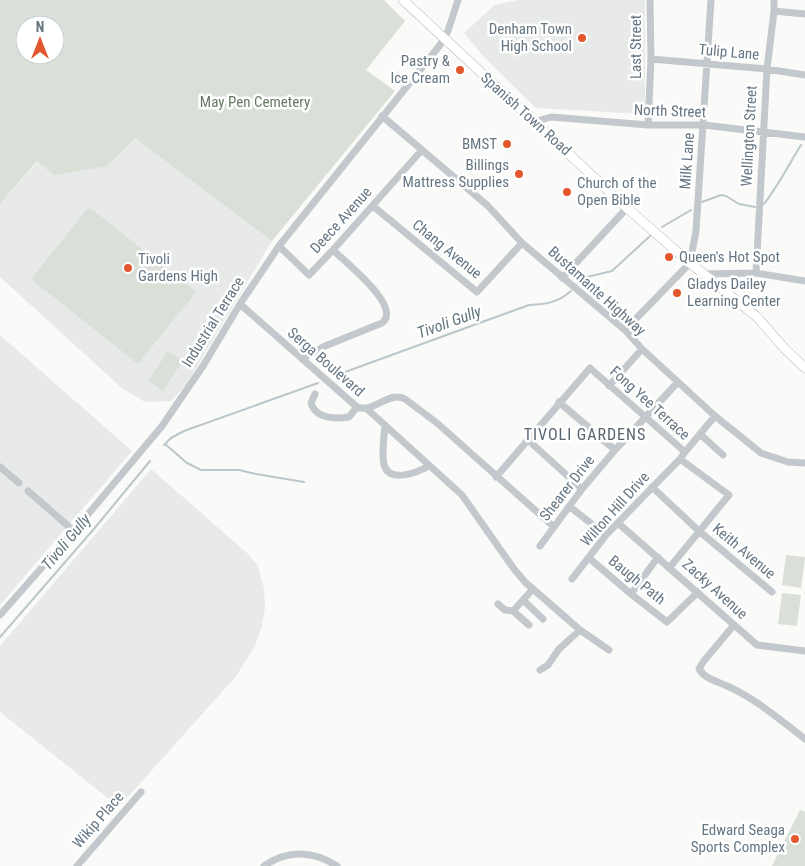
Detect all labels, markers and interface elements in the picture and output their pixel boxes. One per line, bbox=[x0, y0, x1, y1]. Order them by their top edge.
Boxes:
north arrow bbox=[15, 15, 65, 65]
street label: Last Street bbox=[627, 15, 645, 79]
text: N bbox=[36, 19, 44, 35]
place label: Denham Town High School bbox=[489, 20, 572, 55]
marker: Denham Town High School bbox=[576, 32, 588, 44]
street label: Tulip Lane bbox=[698, 40, 760, 64]
place label: Pastry & Ice Cream bbox=[390, 52, 451, 87]
marker: Pastry & Ice Cream bbox=[454, 64, 466, 76]
street label: Spanish Town Road bbox=[477, 69, 575, 159]
street label: Wellington Street bbox=[737, 85, 761, 187]
park label: May Pen Cemetery bbox=[200, 93, 310, 111]
street label: North Street bbox=[634, 101, 706, 121]
street label: Milk Lane bbox=[676, 132, 698, 190]
place label: BMST bbox=[462, 135, 497, 153]
marker: BMST bbox=[501, 138, 513, 150]
place label: Billings Mattress Supplies bbox=[402, 156, 509, 191]
marker: Billings Mattress Supplies bbox=[513, 168, 525, 180]
place label: Church of the Open Bible bbox=[577, 174, 656, 209]
street label: Deece Avenue bbox=[306, 183, 376, 257]
marker: Church of the Open Bible bbox=[561, 186, 573, 198]
street label: Chang Avenue bbox=[409, 216, 485, 282]
street label: Bustamante Highway bbox=[545, 242, 649, 340]
place label: Queen's Hot Spot bbox=[679, 248, 780, 266]
place label: Tivoli Gardens High bbox=[138, 250, 218, 285]
marker: Queen's Hot Spot bbox=[663, 251, 675, 263]
marker: Tivoli Gardens High bbox=[122, 262, 134, 274]
street label: Industrial Terrace bbox=[178, 274, 248, 370]
place label: Gladys Dailey Learning Center bbox=[687, 275, 781, 310]
marker: Gladys Dailey Learning Center bbox=[671, 287, 683, 299]
water label: Tivoli Gully bbox=[414, 301, 484, 342]
street label: Serga Boulevard bbox=[284, 324, 368, 400]
street label: Fong Yee Terrace bbox=[606, 362, 694, 444]
district label: TIVOLI GARDENS bbox=[524, 425, 646, 444]
street label: Shearer Drive bbox=[536, 451, 598, 525]
street label: Wilton Hill Drive bbox=[577, 468, 653, 550]
water label: Tivoli Gully bbox=[37, 510, 95, 574]
street label: Keith Avenue bbox=[709, 519, 779, 583]
street label: Baugh Path bbox=[605, 552, 669, 608]
street label: Zacky Avenue bbox=[679, 555, 751, 623]
street label: Wikip Place bbox=[69, 788, 127, 852]
place label: Edward Seaga Sports Complex bbox=[691, 821, 785, 856]
marker: Edward Seaga Sports Complex bbox=[789, 833, 801, 845]

